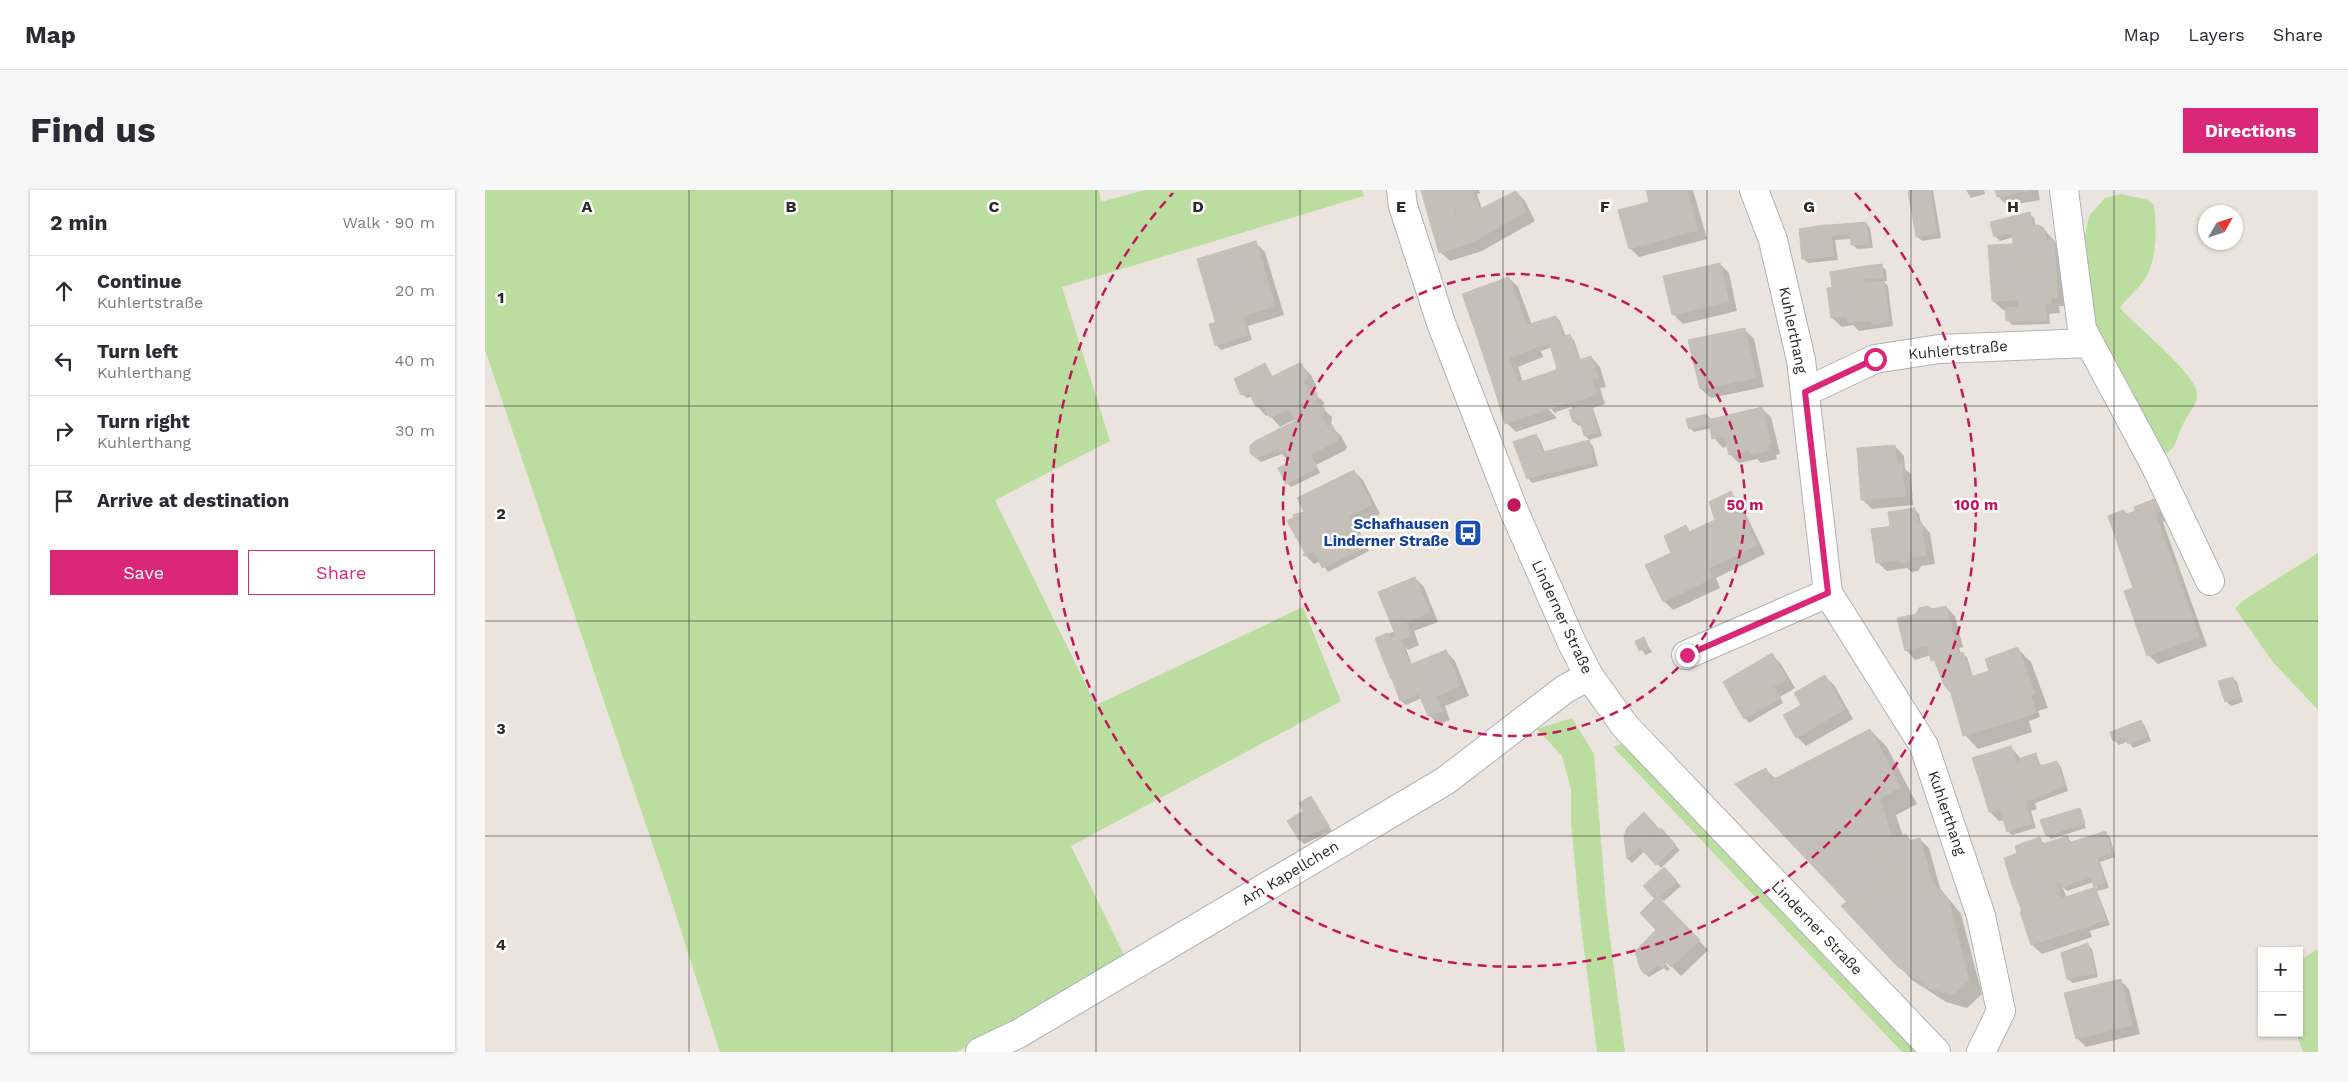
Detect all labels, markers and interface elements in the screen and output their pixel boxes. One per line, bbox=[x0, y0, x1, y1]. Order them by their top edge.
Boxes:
text: Map bbox=[25, 21, 76, 49]
text: Map bbox=[2123, 24, 2160, 45]
text: Layers bbox=[2188, 24, 2245, 45]
text: Share bbox=[2273, 24, 2323, 45]
button: Directions bbox=[2183, 108, 2318, 153]
text: Find us bbox=[30, 109, 156, 151]
text: A bbox=[582, 197, 593, 216]
text: B bbox=[786, 197, 797, 216]
text: C bbox=[989, 197, 1000, 216]
text: D bbox=[1192, 197, 1204, 216]
text: E bbox=[1396, 197, 1406, 216]
text: F bbox=[1600, 197, 1610, 216]
text: G bbox=[1803, 197, 1815, 216]
text: H bbox=[2007, 197, 2019, 216]
north arrow bbox=[2198, 205, 2243, 250]
text: 2 min bbox=[50, 210, 107, 235]
text: Walk · 90 m bbox=[343, 213, 435, 232]
text: Continue bbox=[97, 270, 181, 293]
icon: ahead bbox=[50, 277, 78, 305]
text: 20 m bbox=[395, 281, 435, 300]
street label: Kuhlerthang bbox=[1775, 285, 1811, 375]
text: 1 bbox=[498, 288, 504, 307]
text: Kuhlertstraße bbox=[97, 293, 203, 312]
street label: Kuhlertstraße bbox=[1908, 337, 2008, 363]
text: Turn left bbox=[97, 340, 178, 363]
icon: left bbox=[50, 347, 78, 375]
route start bbox=[1864, 348, 1887, 371]
text: 40 m bbox=[395, 351, 435, 370]
text: Kuhlerthang bbox=[97, 363, 191, 382]
text: Turn right bbox=[97, 410, 190, 433]
icon: right bbox=[50, 417, 78, 445]
text: 30 m bbox=[395, 421, 435, 440]
text: Kuhlerthang bbox=[97, 433, 191, 452]
icon: arrive bbox=[50, 487, 78, 515]
text: Arrive at destination bbox=[97, 489, 289, 512]
centre of rings bbox=[1505, 496, 1523, 514]
text: 50 m bbox=[1727, 496, 1763, 514]
text: 100 m bbox=[1954, 496, 1998, 514]
text: 2 bbox=[496, 504, 506, 523]
place label: Schafhausen Linderner Straße bbox=[1324, 515, 1449, 550]
bus stop icon: Schafhausen Linderner Straße bbox=[1453, 518, 1483, 548]
button: Save bbox=[50, 550, 238, 595]
button: Share bbox=[248, 550, 435, 595]
street label: Linderner Straße bbox=[1528, 557, 1596, 677]
route end bbox=[1676, 644, 1699, 667]
text: 3 bbox=[496, 719, 506, 738]
street label: Kuhlerthang bbox=[1924, 768, 1970, 858]
street label: Am Kapellchen bbox=[1238, 837, 1342, 909]
street label: Linderner Straße bbox=[1768, 877, 1866, 979]
text: 4 bbox=[496, 935, 506, 954]
map controls bbox=[2258, 947, 2303, 1037]
button: + bbox=[2258, 947, 2303, 992]
button: − bbox=[2258, 992, 2303, 1037]

